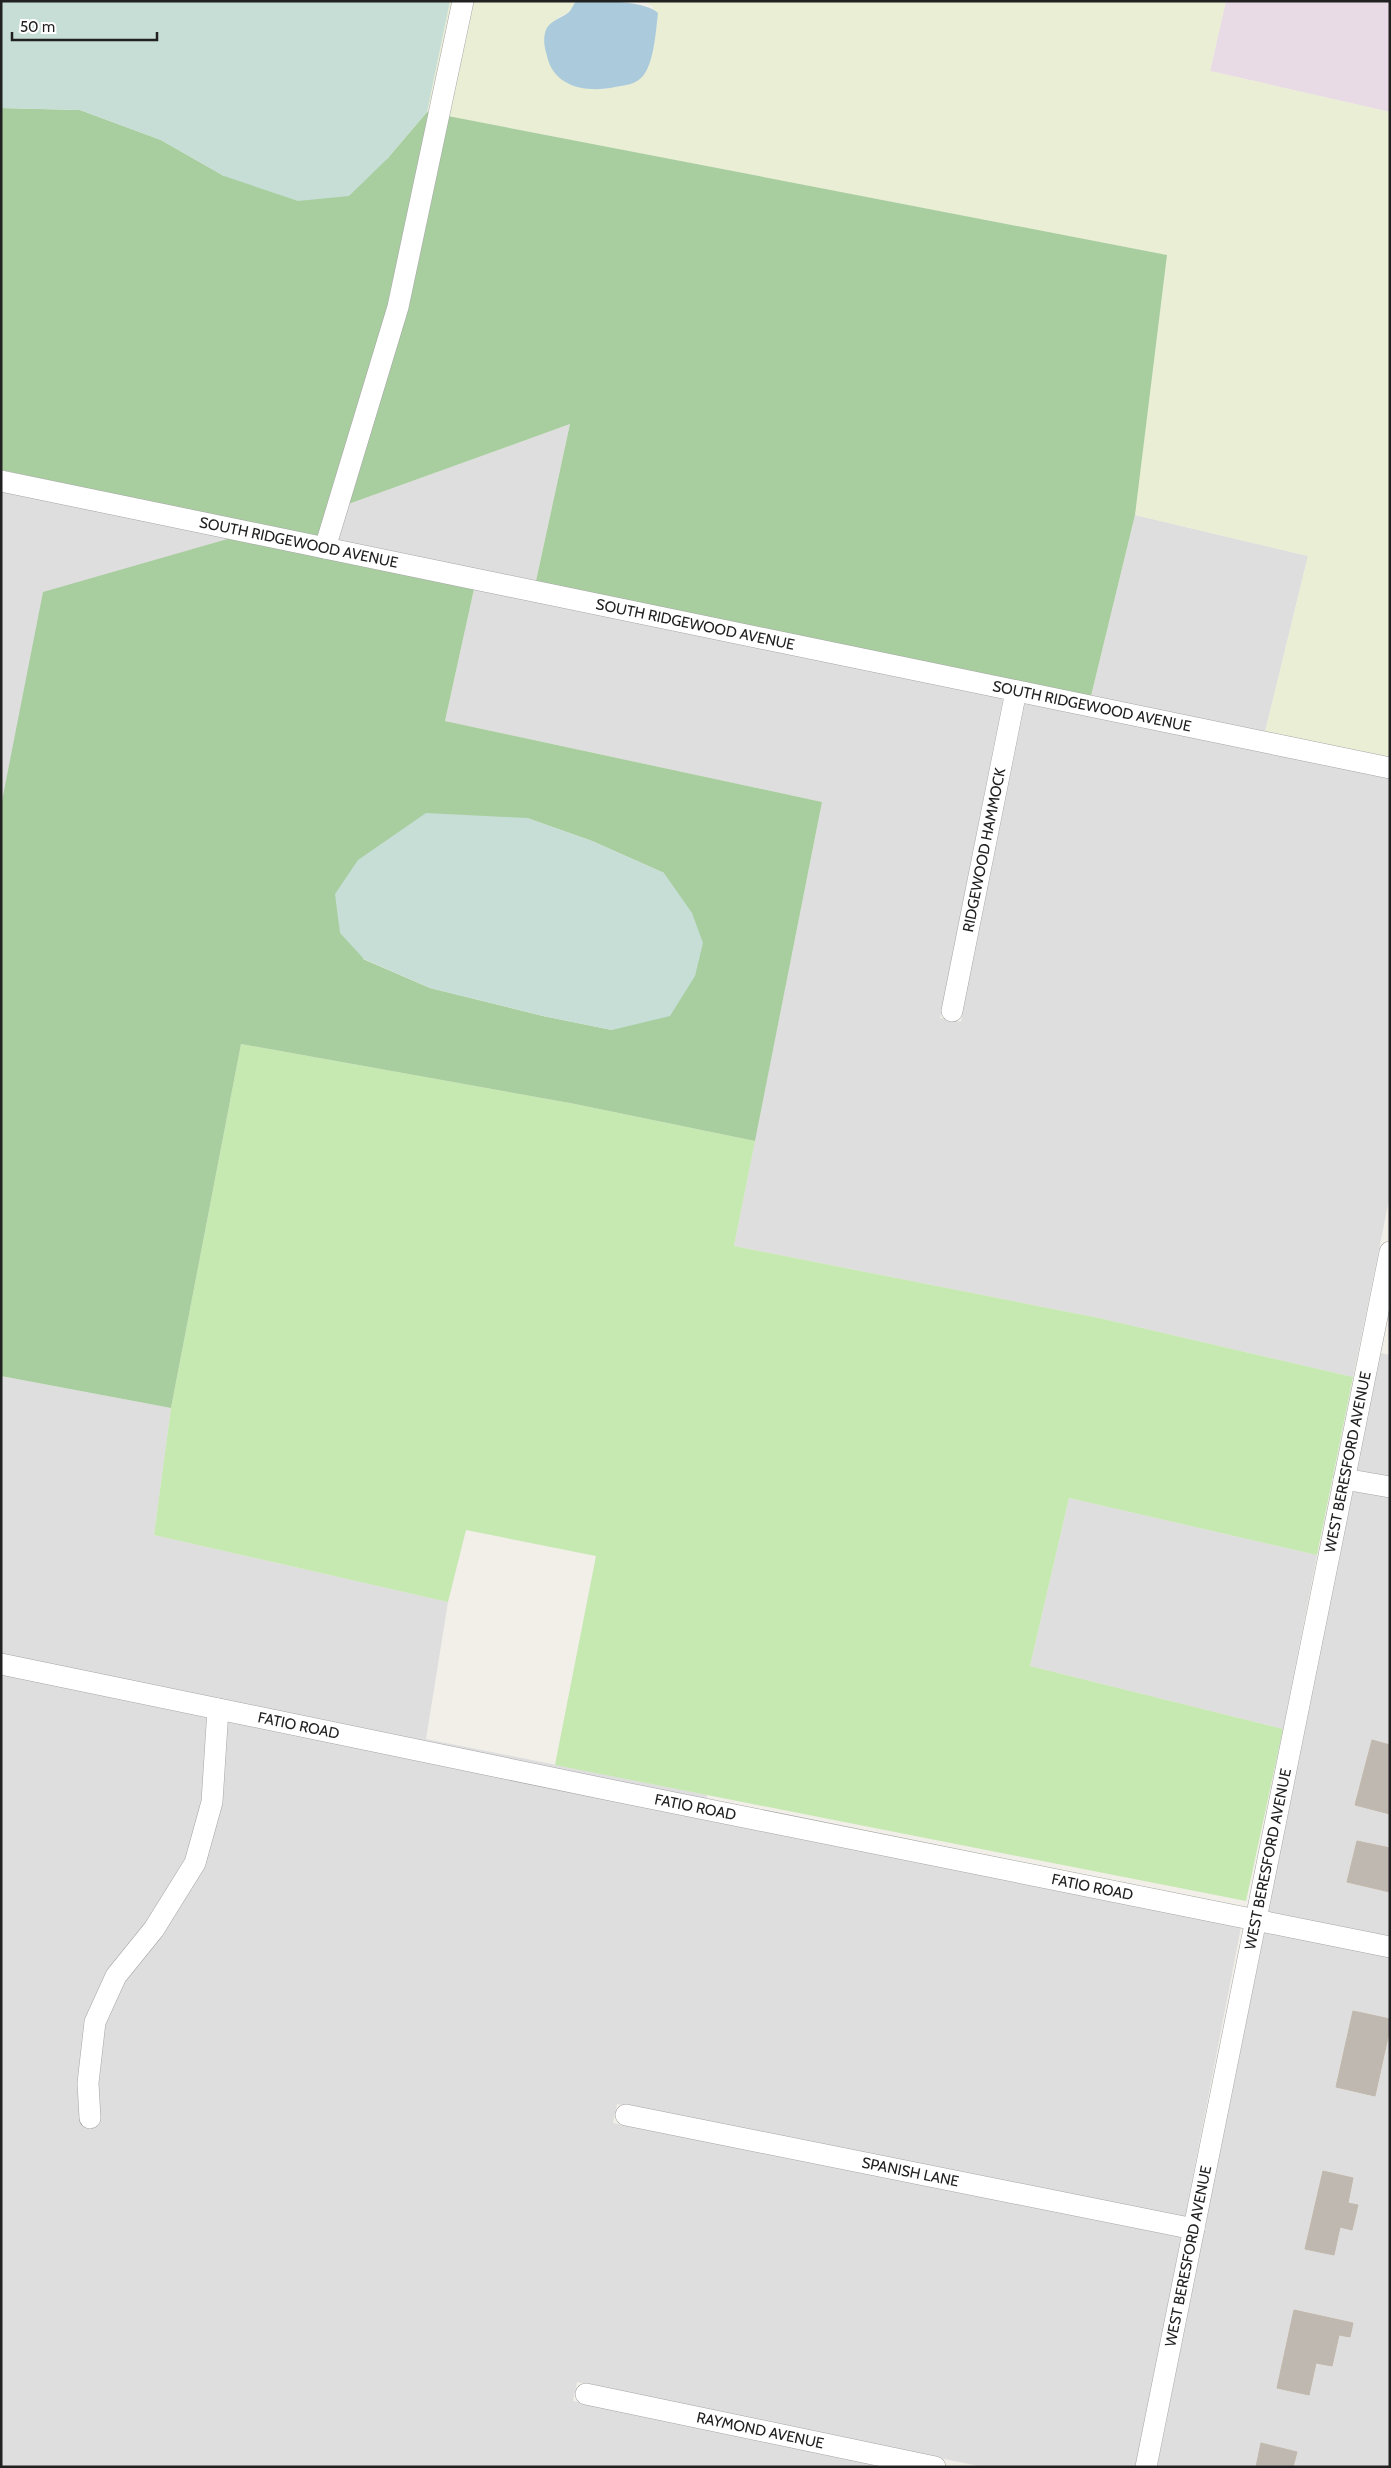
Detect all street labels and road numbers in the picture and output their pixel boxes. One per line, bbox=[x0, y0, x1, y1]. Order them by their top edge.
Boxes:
street label: SOUTH RIDGEWOOD AVENUE bbox=[198, 513, 400, 572]
street label: SOUTH RIDGEWOOD AVENUE bbox=[594, 595, 796, 654]
street label: SOUTH RIDGEWOOD AVENUE bbox=[991, 677, 1193, 736]
street label: RIDGEWOOD HAMMOCK bbox=[959, 766, 1009, 934]
street label: WEST BERESFORD AVENUE bbox=[1321, 1370, 1375, 1554]
street label: FATIO ROAD bbox=[256, 1708, 341, 1743]
street label: WEST BERESFORD AVENUE bbox=[1241, 1767, 1295, 1951]
street label: FATIO ROAD bbox=[653, 1790, 738, 1824]
street label: FATIO ROAD bbox=[1050, 1870, 1135, 1904]
street label: SPANISH LANE bbox=[860, 2154, 961, 2191]
street label: WEST BERESFORD AVENUE bbox=[1161, 2164, 1215, 2348]
street label: RAYMOND AVENUE bbox=[695, 2408, 826, 2453]

